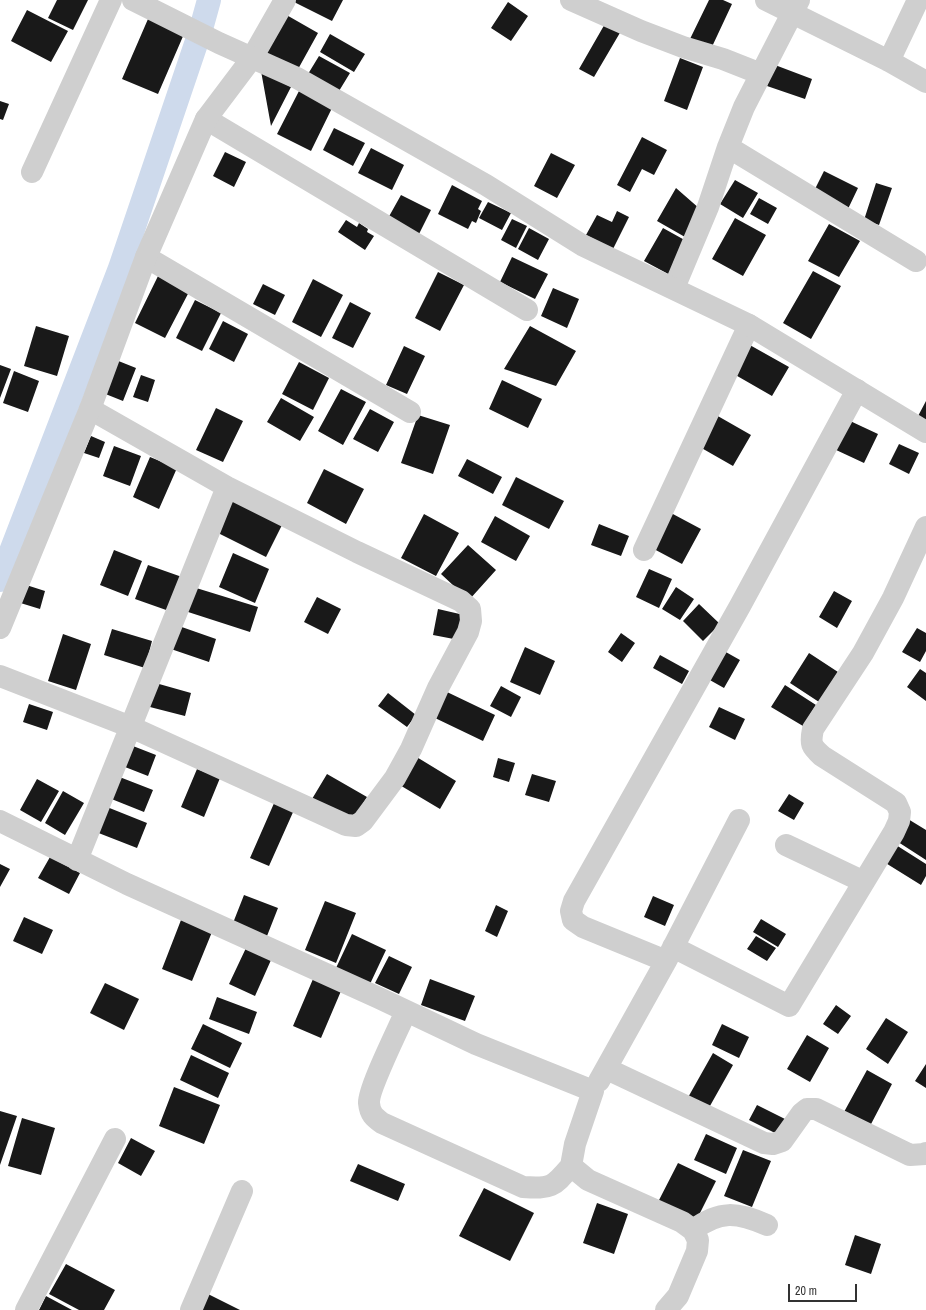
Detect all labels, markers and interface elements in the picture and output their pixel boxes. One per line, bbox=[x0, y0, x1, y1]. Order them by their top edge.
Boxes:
scale bar bbox=[790, 1276, 859, 1302]
text: 20 m bbox=[795, 1283, 817, 1299]

